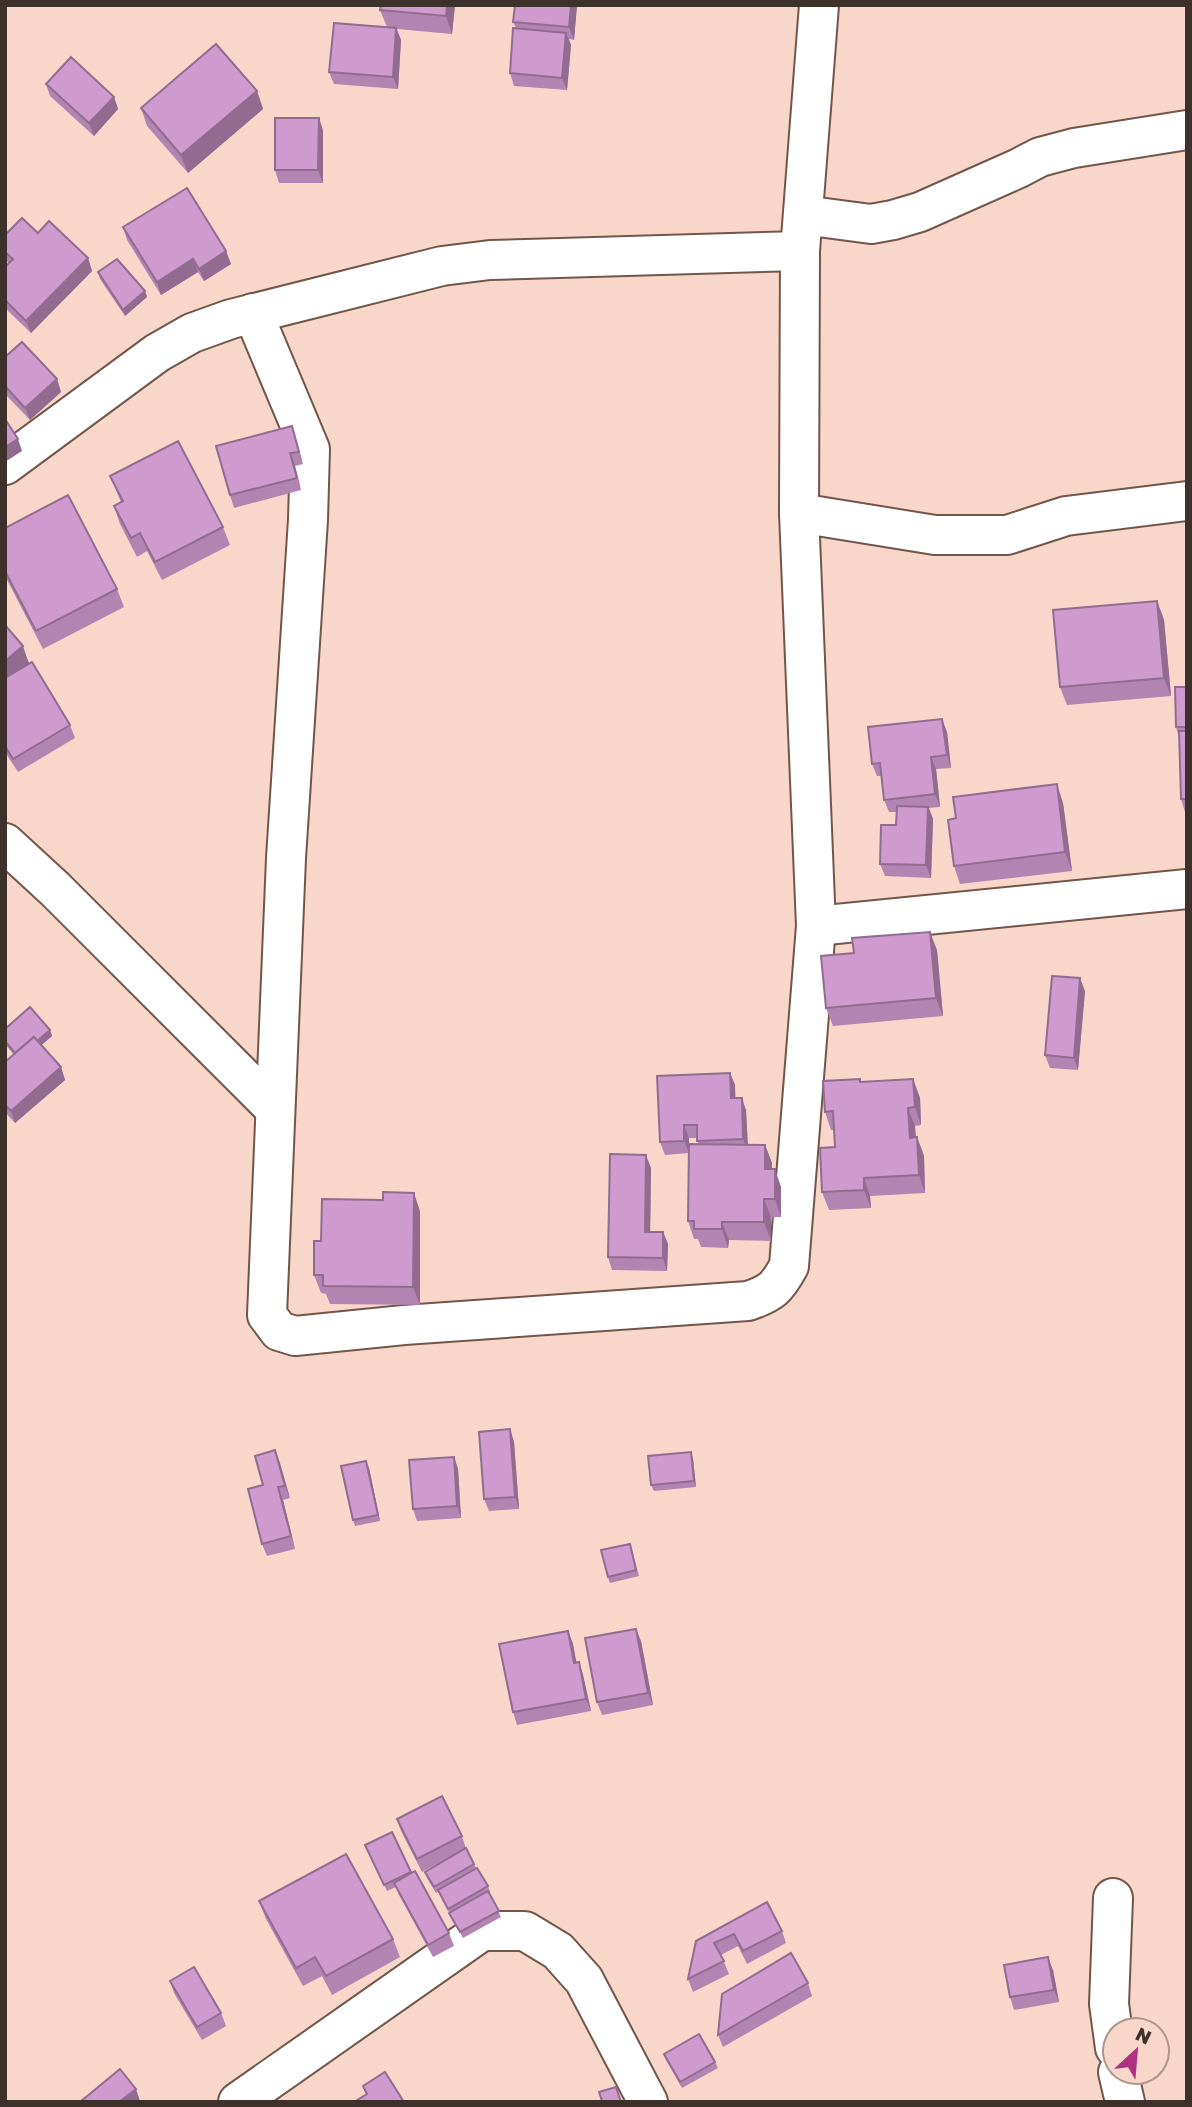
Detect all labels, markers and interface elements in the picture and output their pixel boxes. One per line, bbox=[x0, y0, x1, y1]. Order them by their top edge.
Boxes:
north arrow bbox=[1101, 2016, 1171, 2086]
text: N bbox=[1132, 2022, 1155, 2049]

